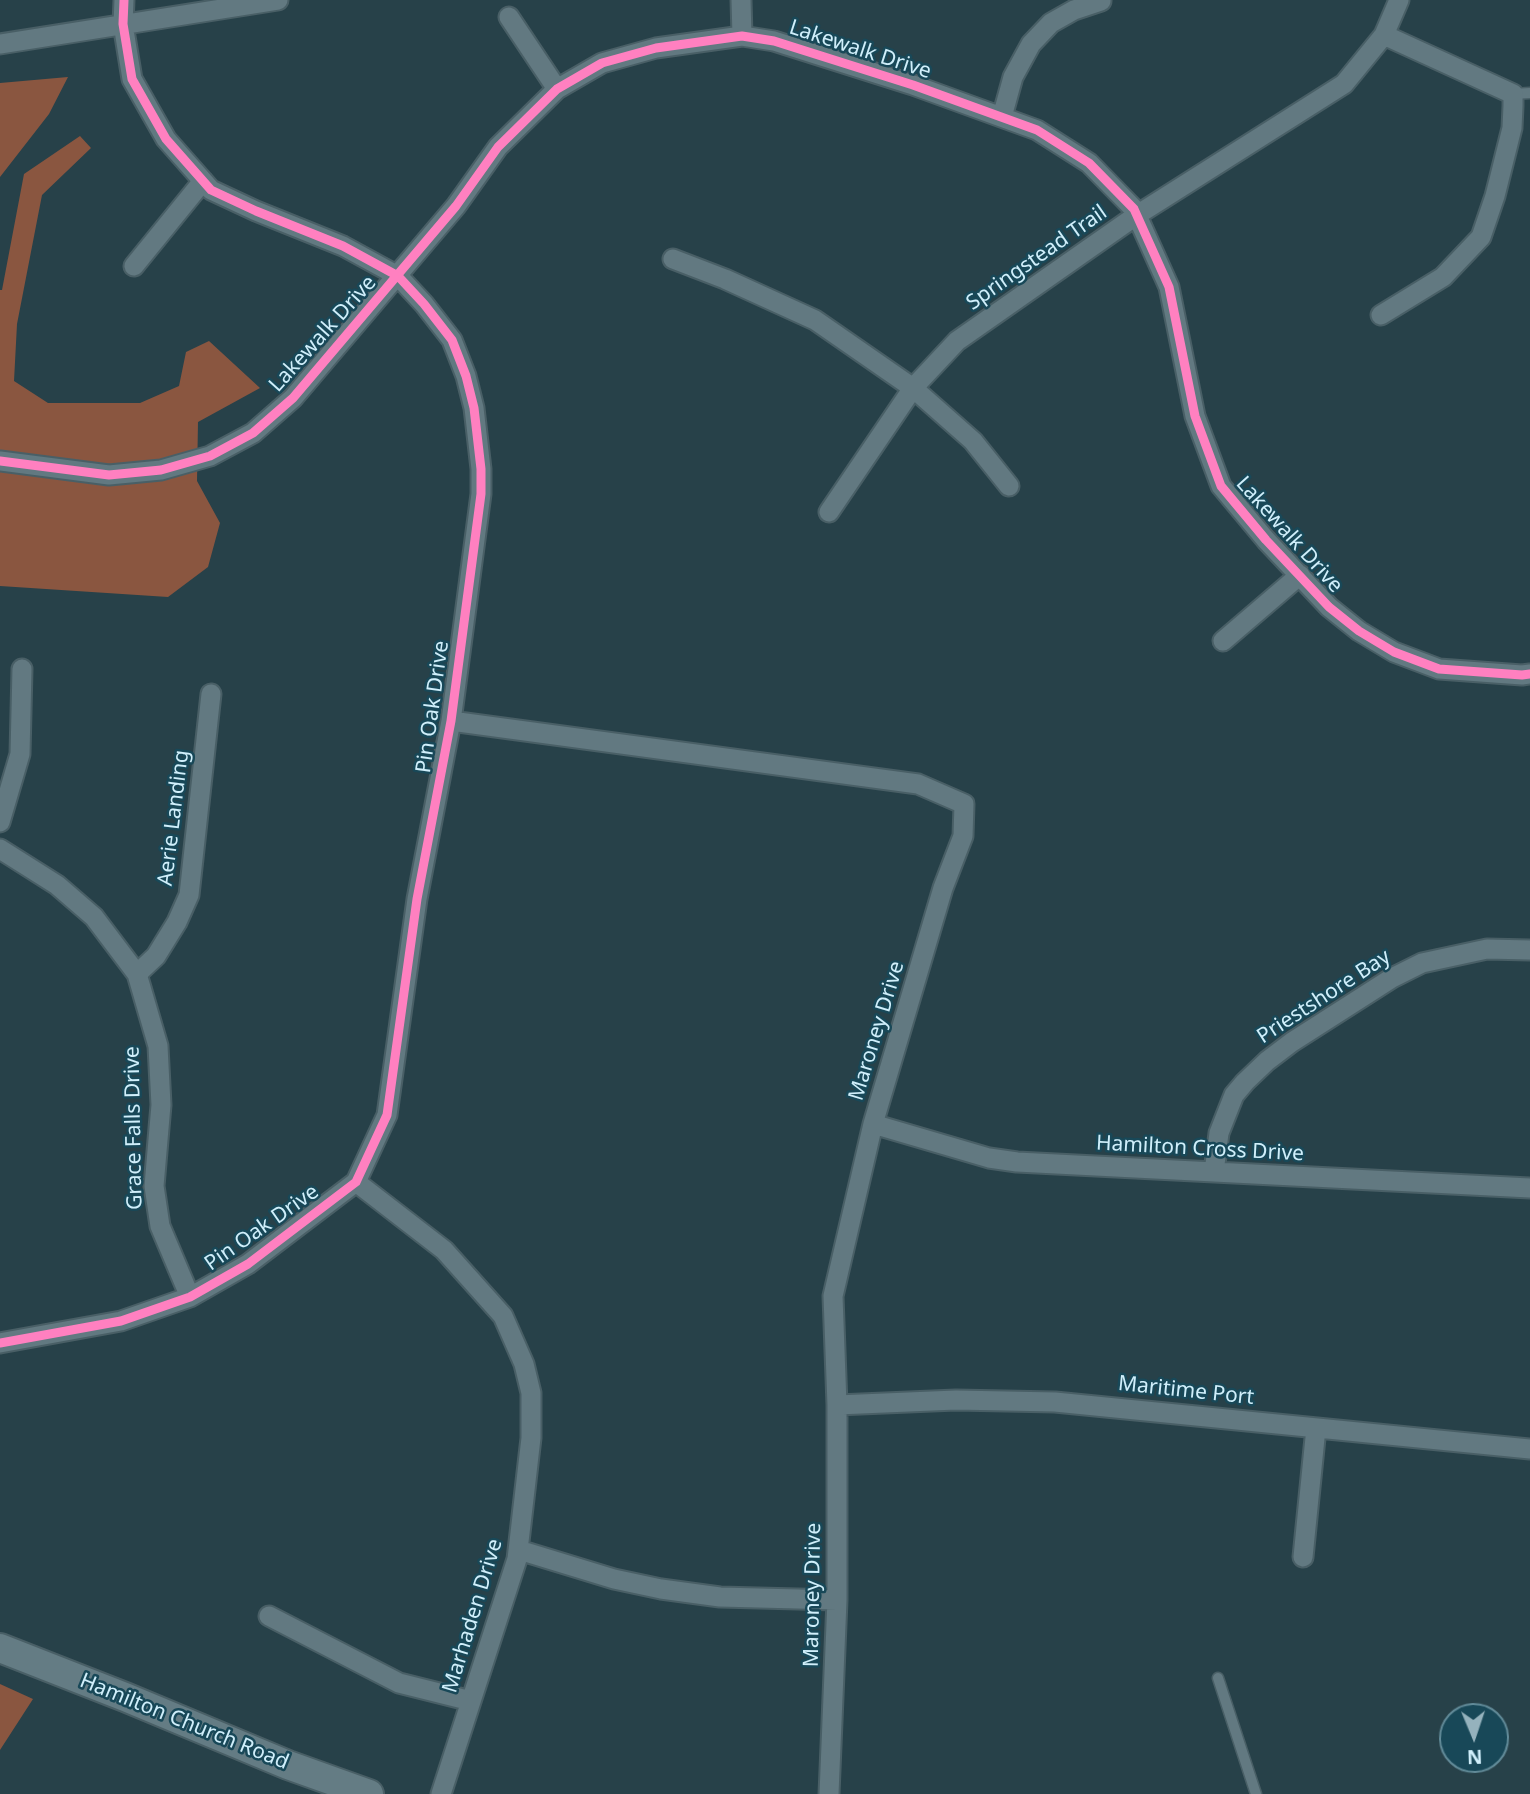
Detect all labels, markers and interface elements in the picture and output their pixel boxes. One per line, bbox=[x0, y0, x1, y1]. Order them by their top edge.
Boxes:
street label: Lakewalk Drive bbox=[786, 15, 934, 85]
street label: Springstead Trail bbox=[962, 200, 1112, 316]
street label: Lakewalk Drive bbox=[264, 271, 382, 397]
street label: Lakewalk Drive bbox=[1230, 472, 1348, 598]
street label: Pin Oak Drive bbox=[411, 639, 455, 775]
street label: Aerie Landing bbox=[153, 749, 195, 887]
street label: Priestshore Bay bbox=[1253, 945, 1395, 1049]
street label: Maroney Drive bbox=[844, 958, 910, 1104]
street label: Grace Falls Drive bbox=[120, 1046, 148, 1210]
street label: Hamilton Cross Drive bbox=[1095, 1131, 1305, 1167]
street label: Pin Oak Drive bbox=[200, 1179, 324, 1277]
street label: Maritime Port bbox=[1117, 1371, 1255, 1411]
street label: Maroney Drive bbox=[799, 1523, 827, 1667]
street label: Marhaden Drive bbox=[438, 1536, 508, 1696]
street label: Hamilton Church Road bbox=[76, 1669, 292, 1775]
north arrow bbox=[1439, 1703, 1509, 1773]
text: N bbox=[1466, 1744, 1483, 1770]

